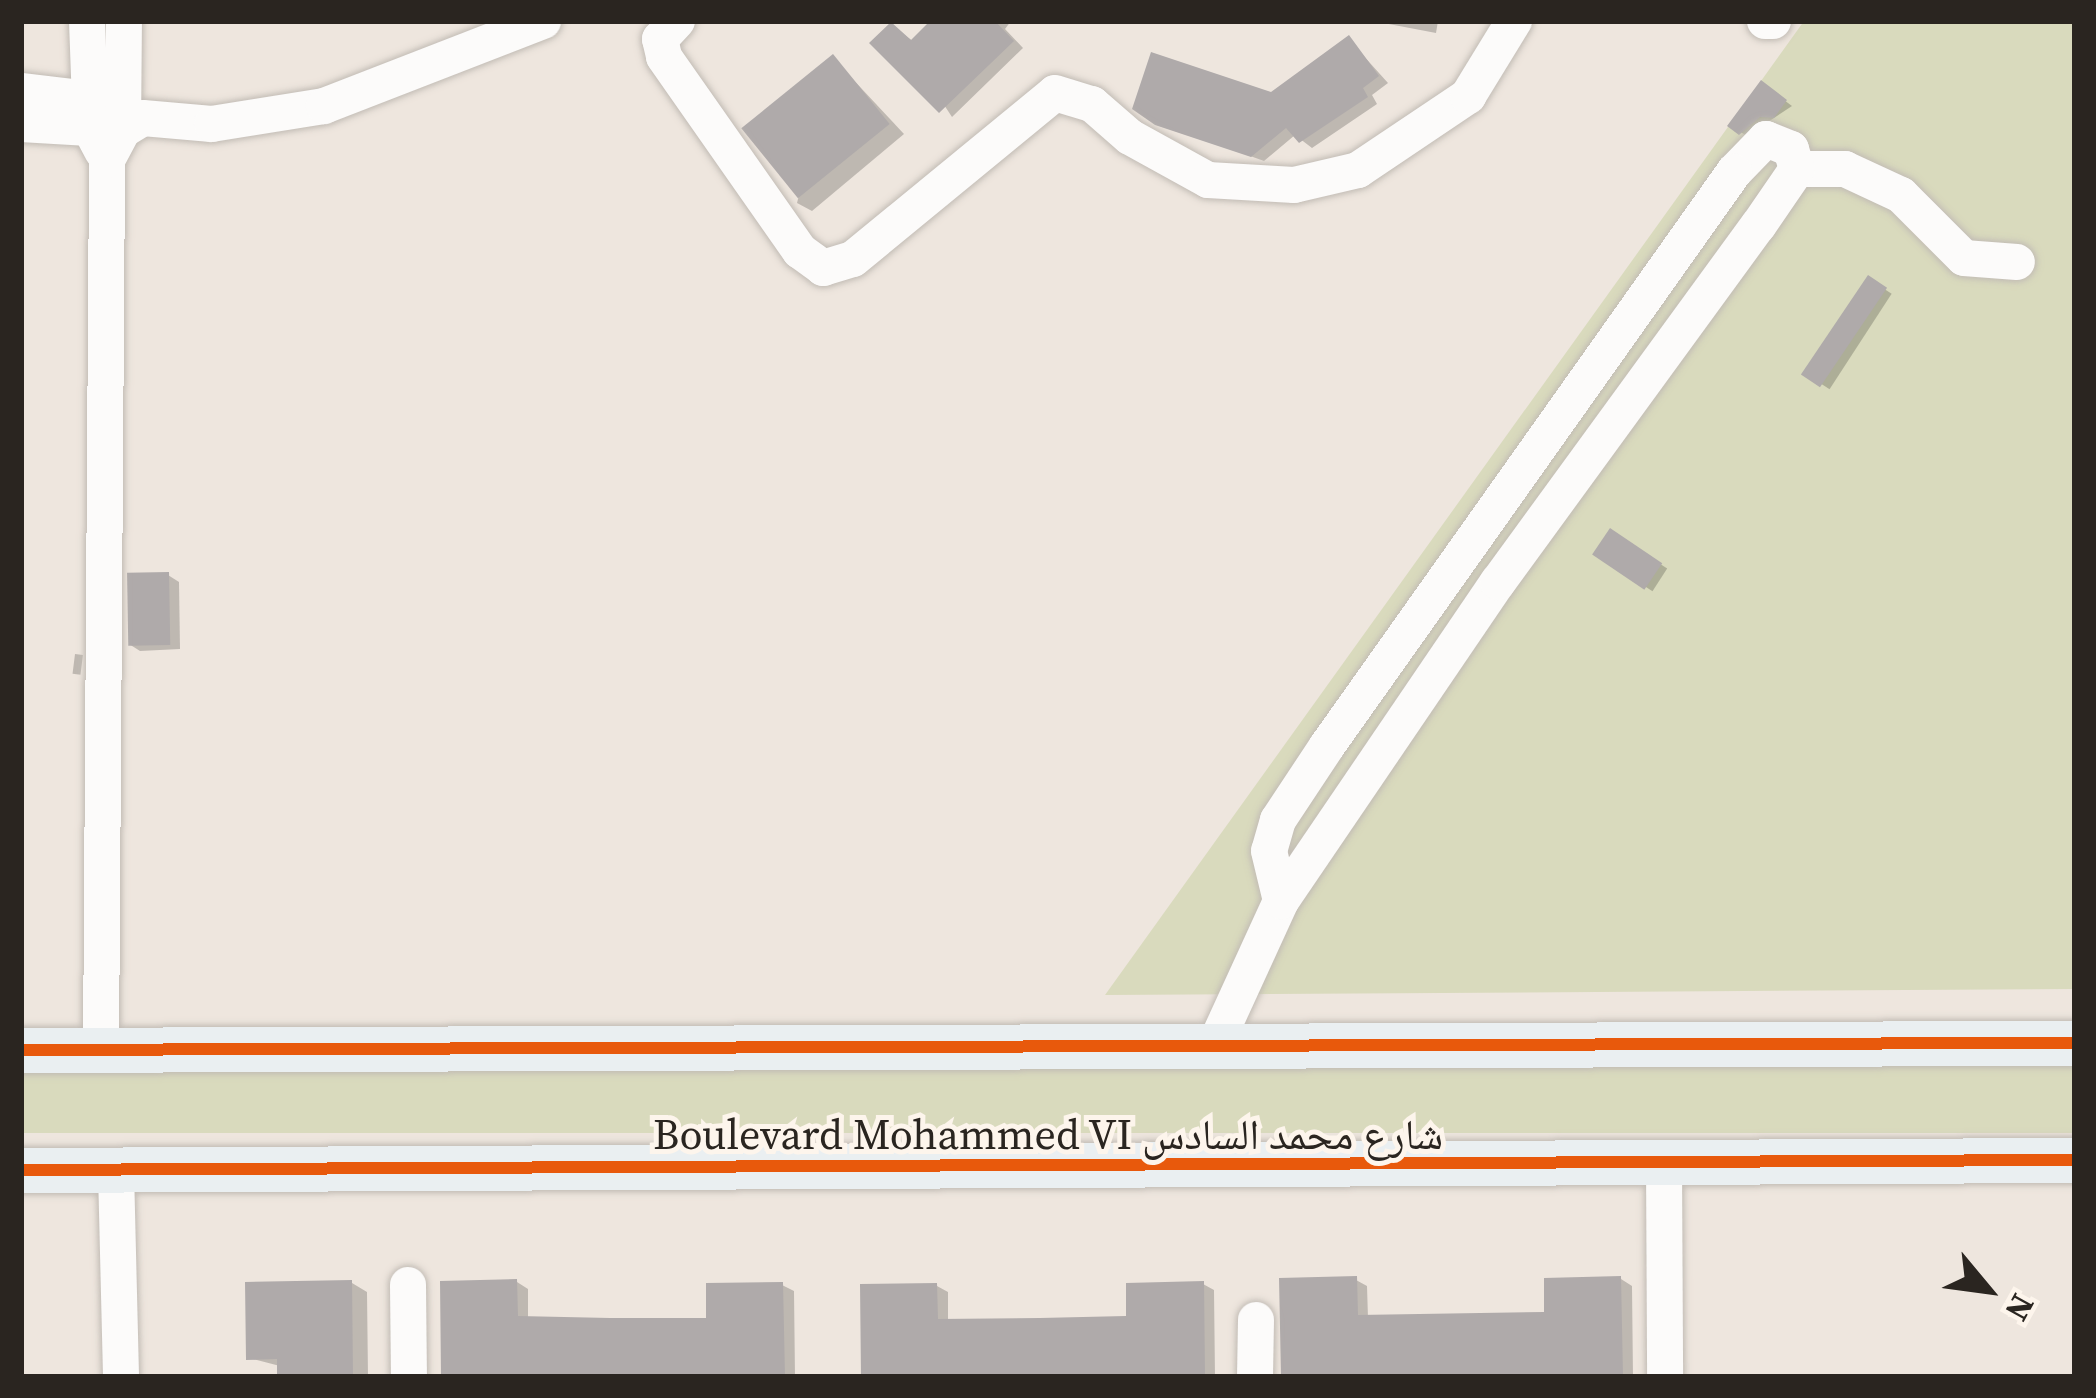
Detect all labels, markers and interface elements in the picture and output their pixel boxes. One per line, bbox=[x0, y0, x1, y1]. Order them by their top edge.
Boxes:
street label: Boulevard Mohammed VI شارع محمد السادس bbox=[652, 1109, 1444, 1159]
north arrow bbox=[1928, 1230, 2048, 1350]
text: N bbox=[1994, 1286, 2045, 1329]

